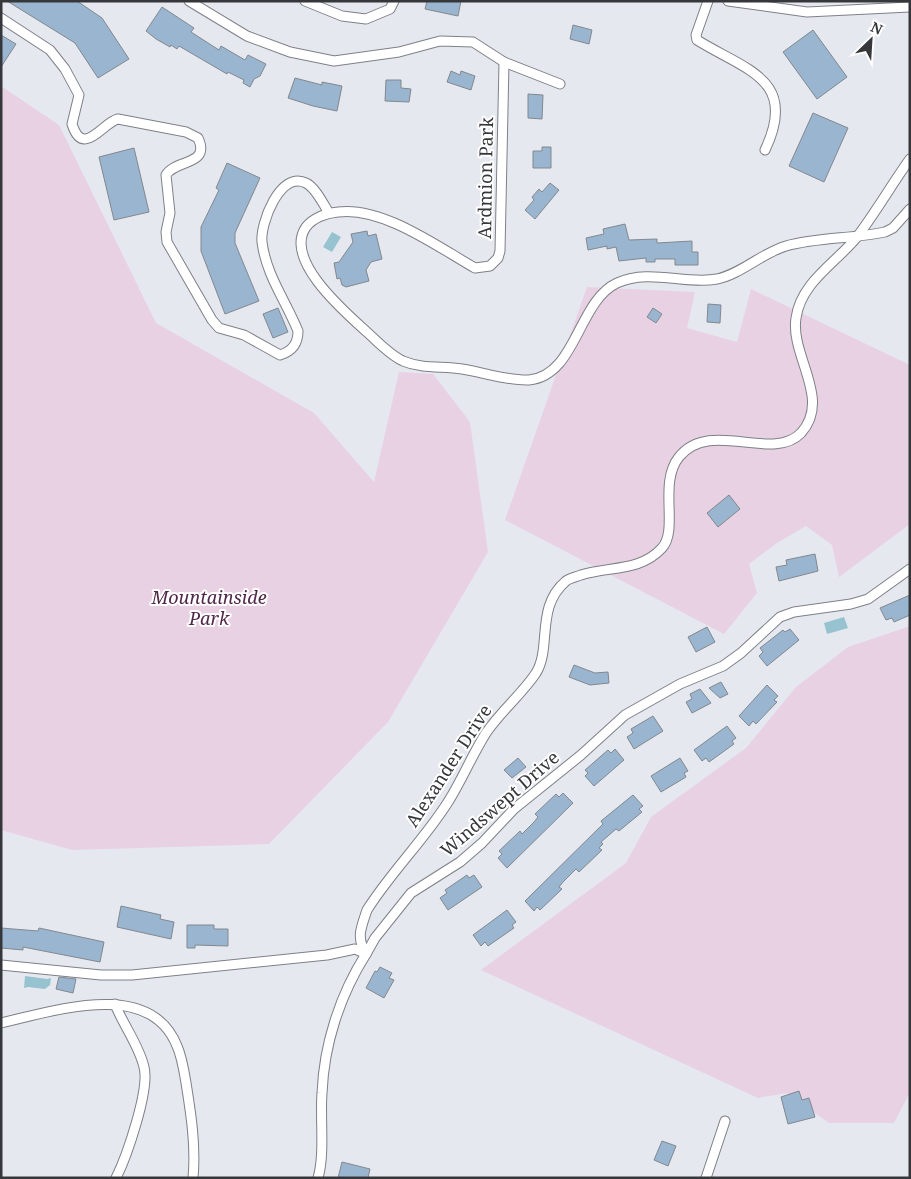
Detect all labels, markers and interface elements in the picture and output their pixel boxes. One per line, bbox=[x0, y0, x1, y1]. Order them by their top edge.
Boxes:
north arrow bbox=[846, 15, 896, 65]
text: N bbox=[868, 17, 886, 39]
street label: Ardmion Park bbox=[472, 116, 498, 239]
park label: Mountainside Park bbox=[150, 585, 267, 630]
street label: Alexander Drive bbox=[400, 700, 497, 831]
street label: Windswept Drive bbox=[435, 745, 564, 862]

